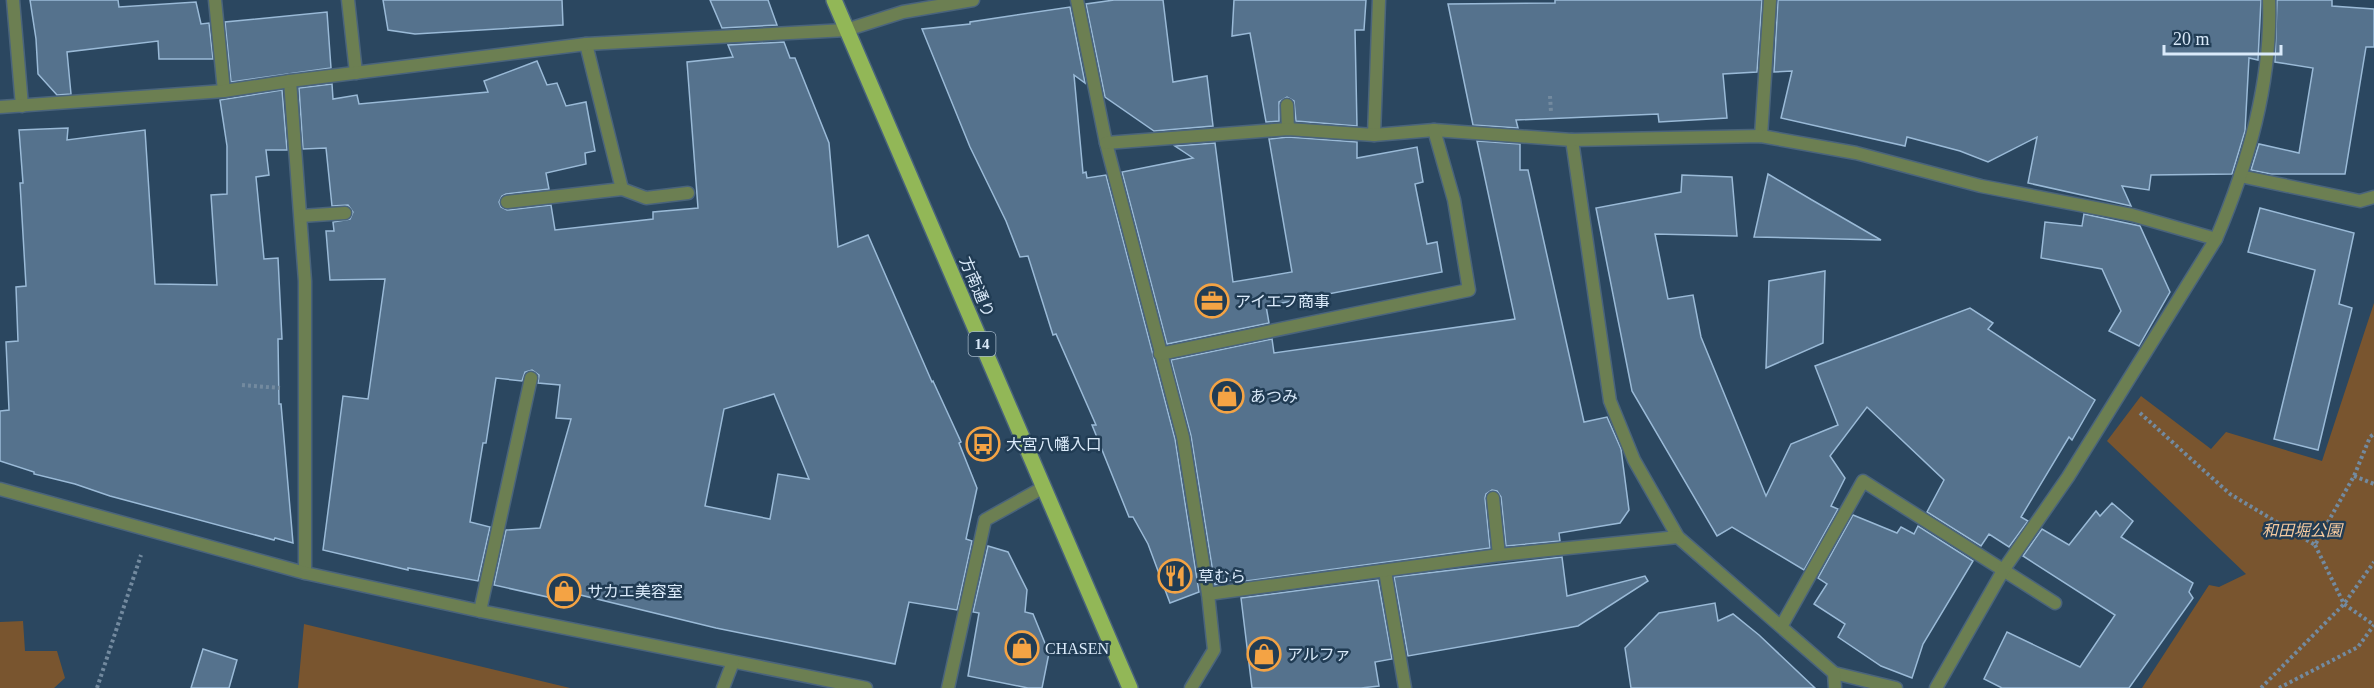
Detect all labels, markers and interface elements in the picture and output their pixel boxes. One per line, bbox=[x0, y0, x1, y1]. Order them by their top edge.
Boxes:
scale bar bbox=[2164, 18, 2281, 56]
text: 20 m bbox=[2173, 29, 2210, 49]
street label: 方南通り bbox=[957, 254, 997, 320]
office icon: アイエフ商事 bbox=[1194, 283, 1230, 319]
place label: アイエフ商事 bbox=[1235, 293, 1330, 310]
road number: 14 bbox=[968, 332, 996, 356]
shop icon: あつみ bbox=[1209, 378, 1245, 414]
place label: あつみ bbox=[1250, 388, 1298, 405]
bus stop icon: 大宮八幡入口 bbox=[965, 426, 1001, 462]
place label: 大宮八幡入口 bbox=[1006, 436, 1102, 453]
park label: 和田堀公園 bbox=[2262, 522, 2344, 539]
restaurant icon: 草むら bbox=[1157, 558, 1193, 594]
place label: 草むら bbox=[1198, 568, 1246, 585]
shop icon: サカエ美容室 bbox=[546, 573, 582, 609]
place label: サカエ美容室 bbox=[587, 583, 683, 600]
shop icon: CHASEN bbox=[1004, 630, 1040, 666]
shop icon: アルファ bbox=[1246, 636, 1282, 672]
place label: CHASEN bbox=[1045, 640, 1109, 657]
place label: アルファ bbox=[1287, 646, 1351, 663]

